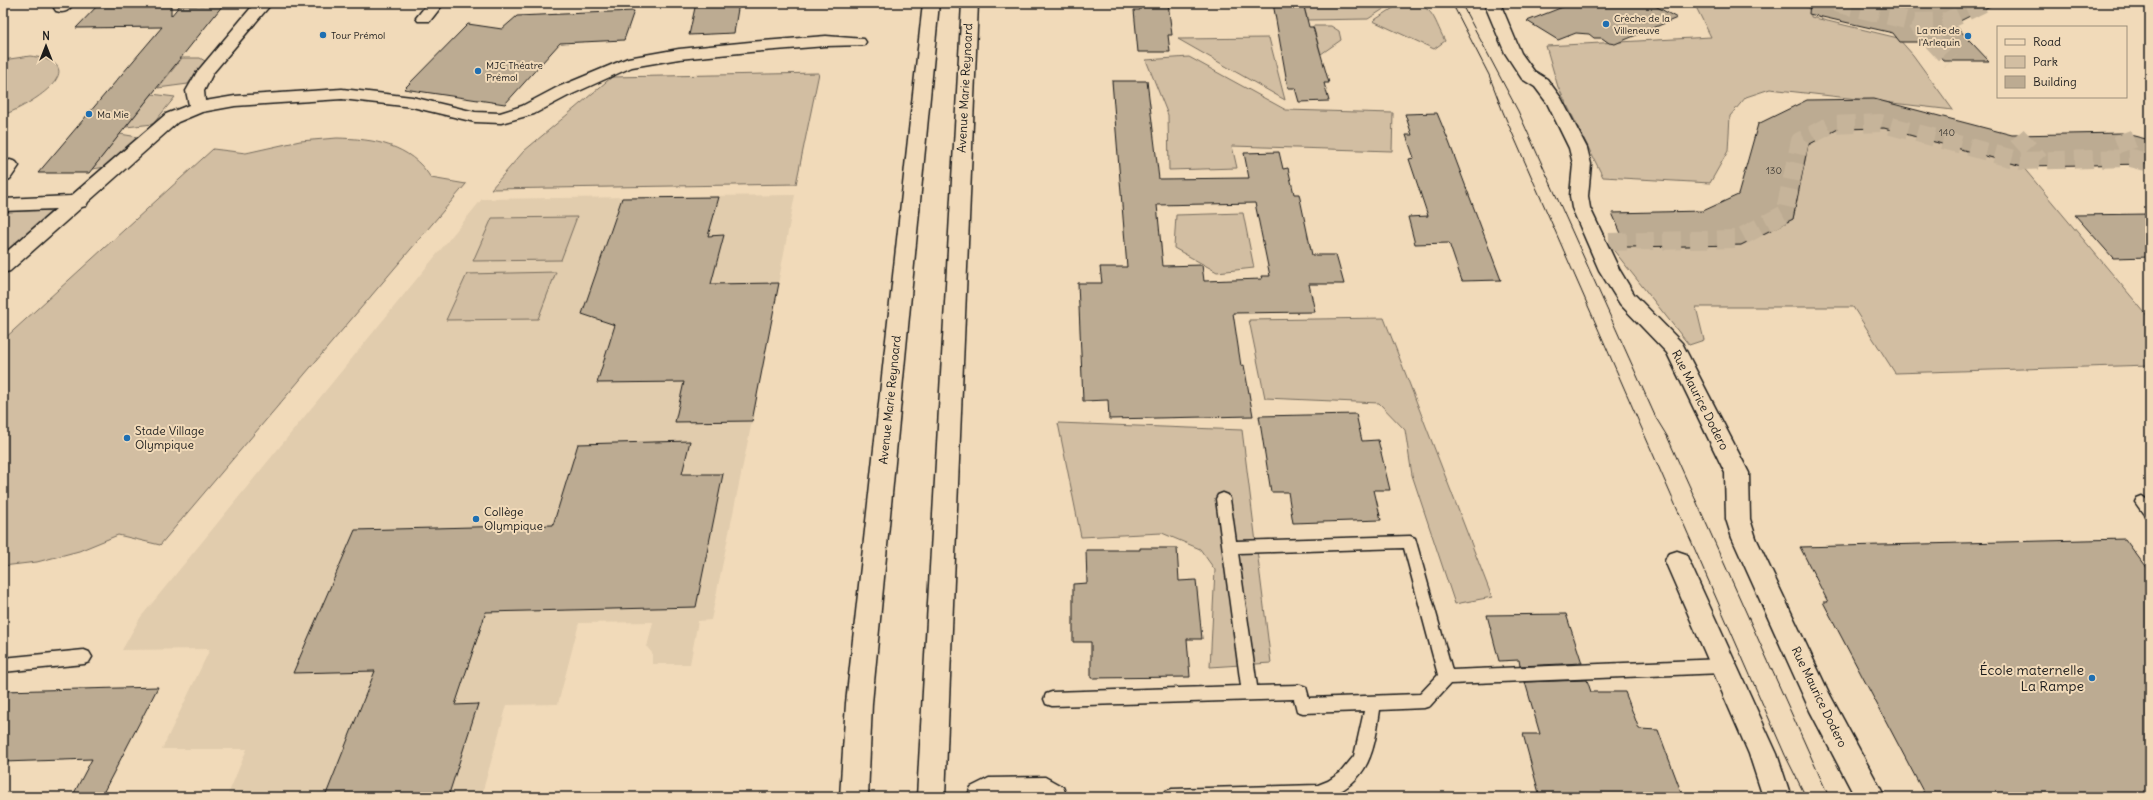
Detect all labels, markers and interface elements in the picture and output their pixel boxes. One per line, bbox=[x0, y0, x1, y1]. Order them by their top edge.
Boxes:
place label: Crèche de la Villeneuve bbox=[1614, 12, 1670, 37]
marker: Crèche de la Villeneuve bbox=[1601, 19, 1611, 29]
street label: Avenue Marie Reynoard bbox=[954, 23, 975, 153]
place label: La mie de l'Arlequin bbox=[1917, 24, 1960, 49]
north arrow bbox=[26, 26, 66, 66]
legend bbox=[1997, 26, 2127, 98]
text: N bbox=[42, 29, 50, 43]
place label: Tour Prémol bbox=[331, 29, 385, 42]
marker: Tour Prémol bbox=[318, 30, 328, 40]
marker: La mie de l'Arlequin bbox=[1963, 31, 1973, 41]
text: Road bbox=[2033, 34, 2061, 49]
text: Park bbox=[2033, 54, 2058, 69]
place label: MJC Théatre Prémol bbox=[486, 59, 543, 84]
marker: MJC Théatre Prémol bbox=[473, 66, 483, 76]
text: Building bbox=[2033, 74, 2077, 89]
place label: Ma Mie bbox=[97, 108, 129, 121]
marker: Ma Mie bbox=[84, 109, 94, 119]
house number: 140 bbox=[1939, 126, 1955, 139]
house number: 130 bbox=[1766, 164, 1782, 177]
street label: Avenue Marie Reynoard bbox=[875, 335, 904, 465]
street label: Rue Maurice Dodero bbox=[1669, 347, 1732, 453]
place label: Stade Village Olympique bbox=[135, 423, 204, 452]
marker: Stade Village Olympique bbox=[122, 433, 132, 443]
place label: Collège Olympique bbox=[484, 504, 543, 533]
marker: Collège Olympique bbox=[471, 514, 481, 524]
street label: Rue Maurice Dodero bbox=[1789, 644, 1850, 750]
place label: École maternelle La Rampe bbox=[1980, 661, 2084, 695]
marker: École maternelle La Rampe bbox=[2087, 673, 2097, 683]

